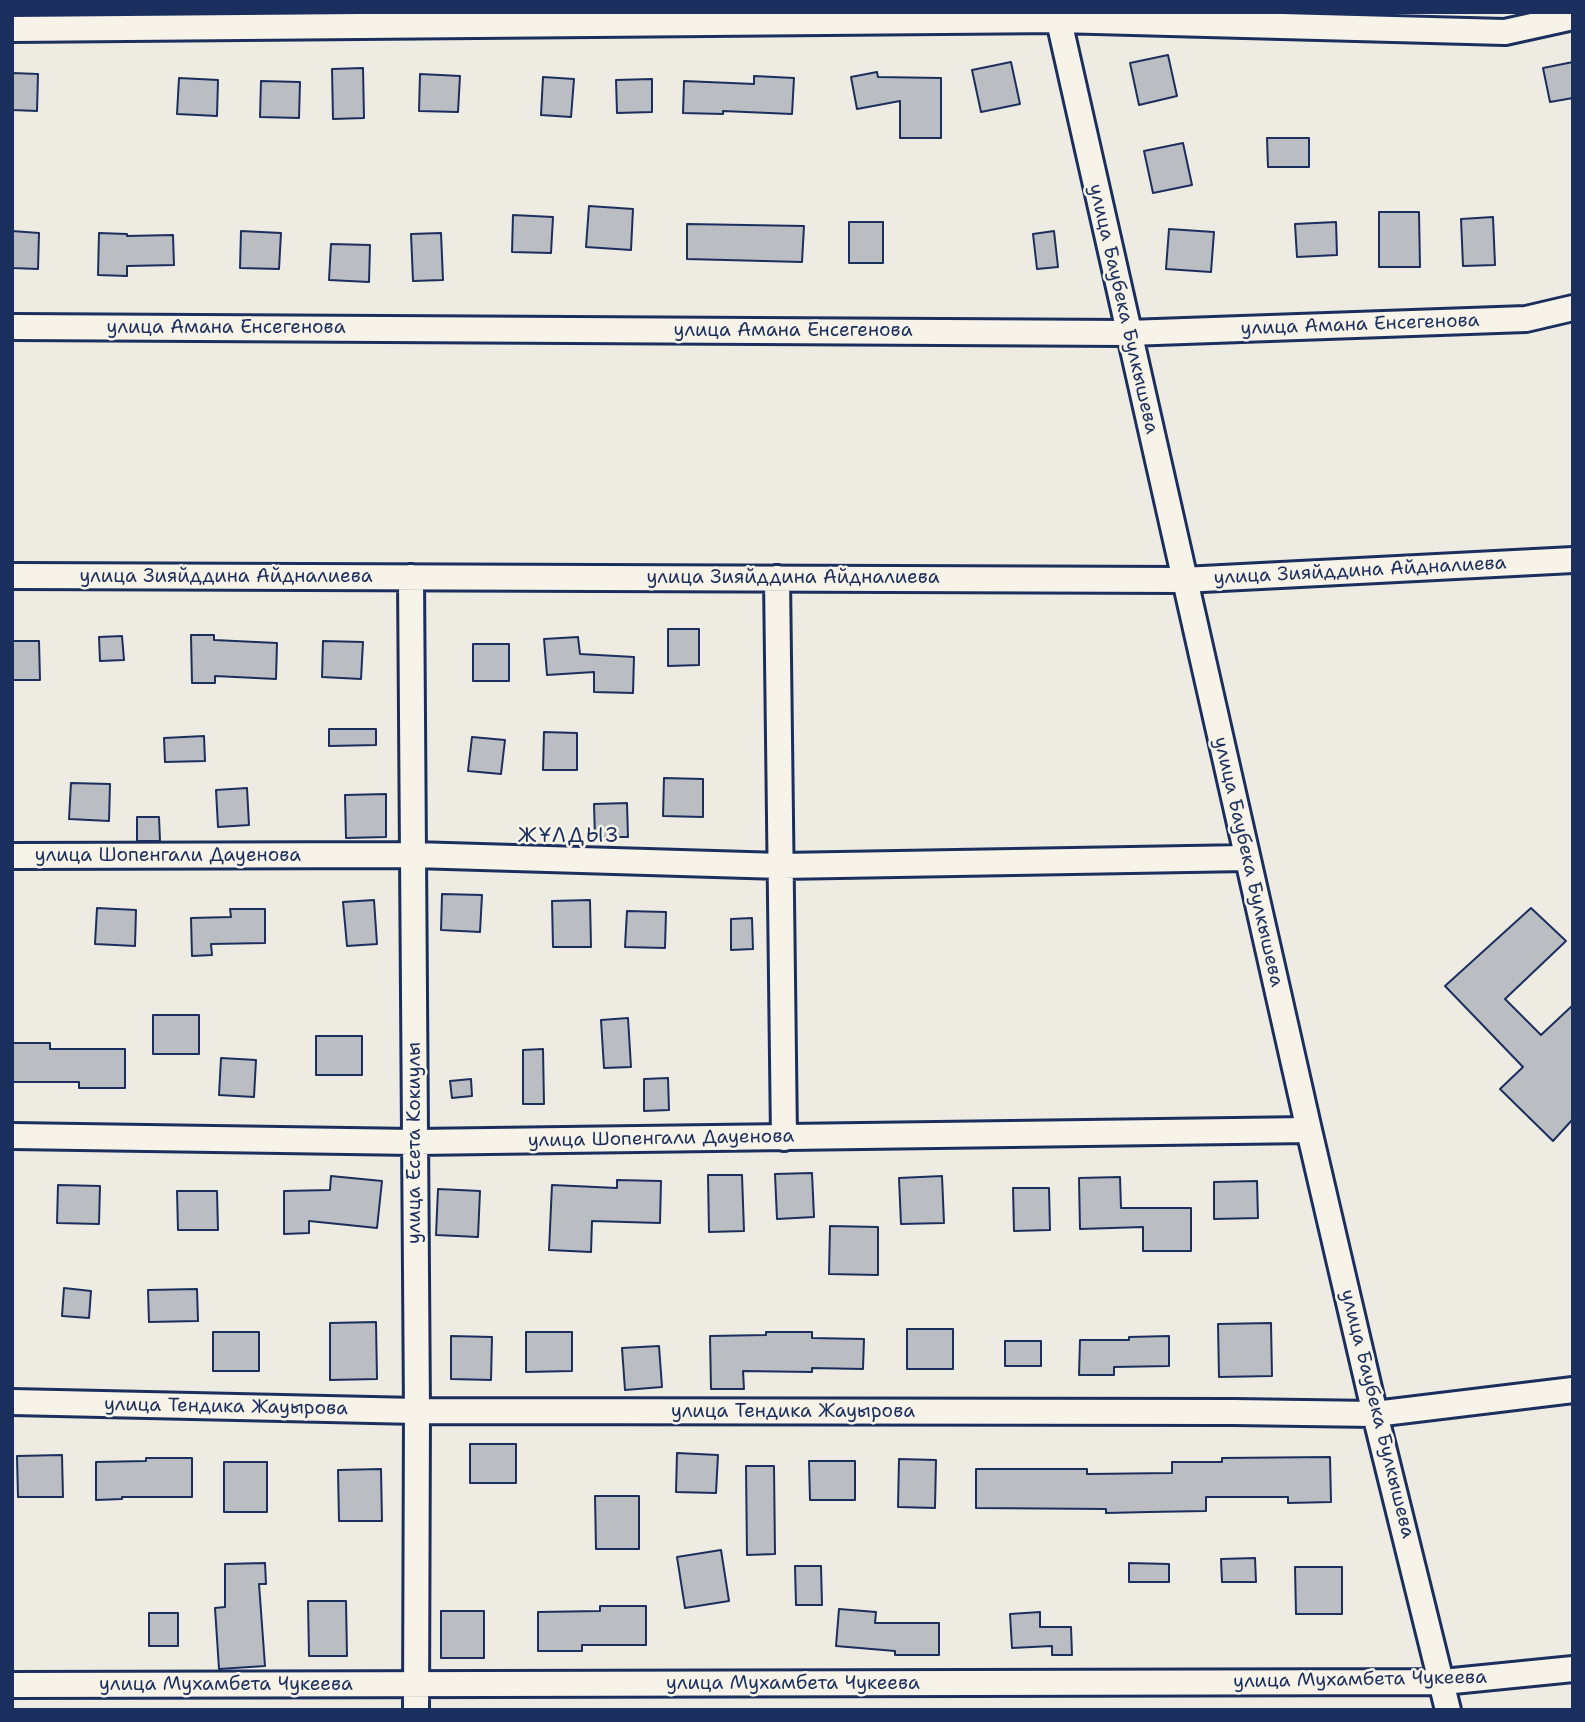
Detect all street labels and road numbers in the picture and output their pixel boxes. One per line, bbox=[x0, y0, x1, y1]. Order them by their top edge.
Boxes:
street label: улица Баубека Булкышева bbox=[1083, 182, 1163, 436]
street label: улица Амана Енсегенова bbox=[1240, 309, 1480, 341]
street label: улица Амана Енсегенова bbox=[107, 317, 345, 339]
street label: улица Амана Енсегенова bbox=[674, 320, 912, 342]
street label: улица Зияйддина Айдналиева bbox=[1213, 552, 1507, 590]
street label: улица Зияйддина Айдналиева bbox=[79, 566, 373, 588]
street label: улица Зияйддина Айдналиева bbox=[646, 567, 940, 589]
street label: улица Баубека Булкышева bbox=[1208, 735, 1288, 989]
street label: улица Шопенгали Дауенова bbox=[35, 845, 301, 867]
street label: улица Есета Кокиулы bbox=[404, 1042, 426, 1244]
street label: улица Шопенгали Дауенова bbox=[528, 1125, 794, 1153]
street label: улица Баубека Булкышева bbox=[1335, 1287, 1419, 1541]
street label: улица Тендика Жауырова bbox=[104, 1393, 348, 1421]
street label: улица Тендика Жауырова bbox=[671, 1401, 915, 1423]
street label: улица Мухамбета Чукеева bbox=[1233, 1666, 1487, 1694]
street label: улица Мухамбета Чукеева bbox=[666, 1673, 920, 1695]
street label: улица Мухамбета Чукеева bbox=[99, 1674, 353, 1696]

